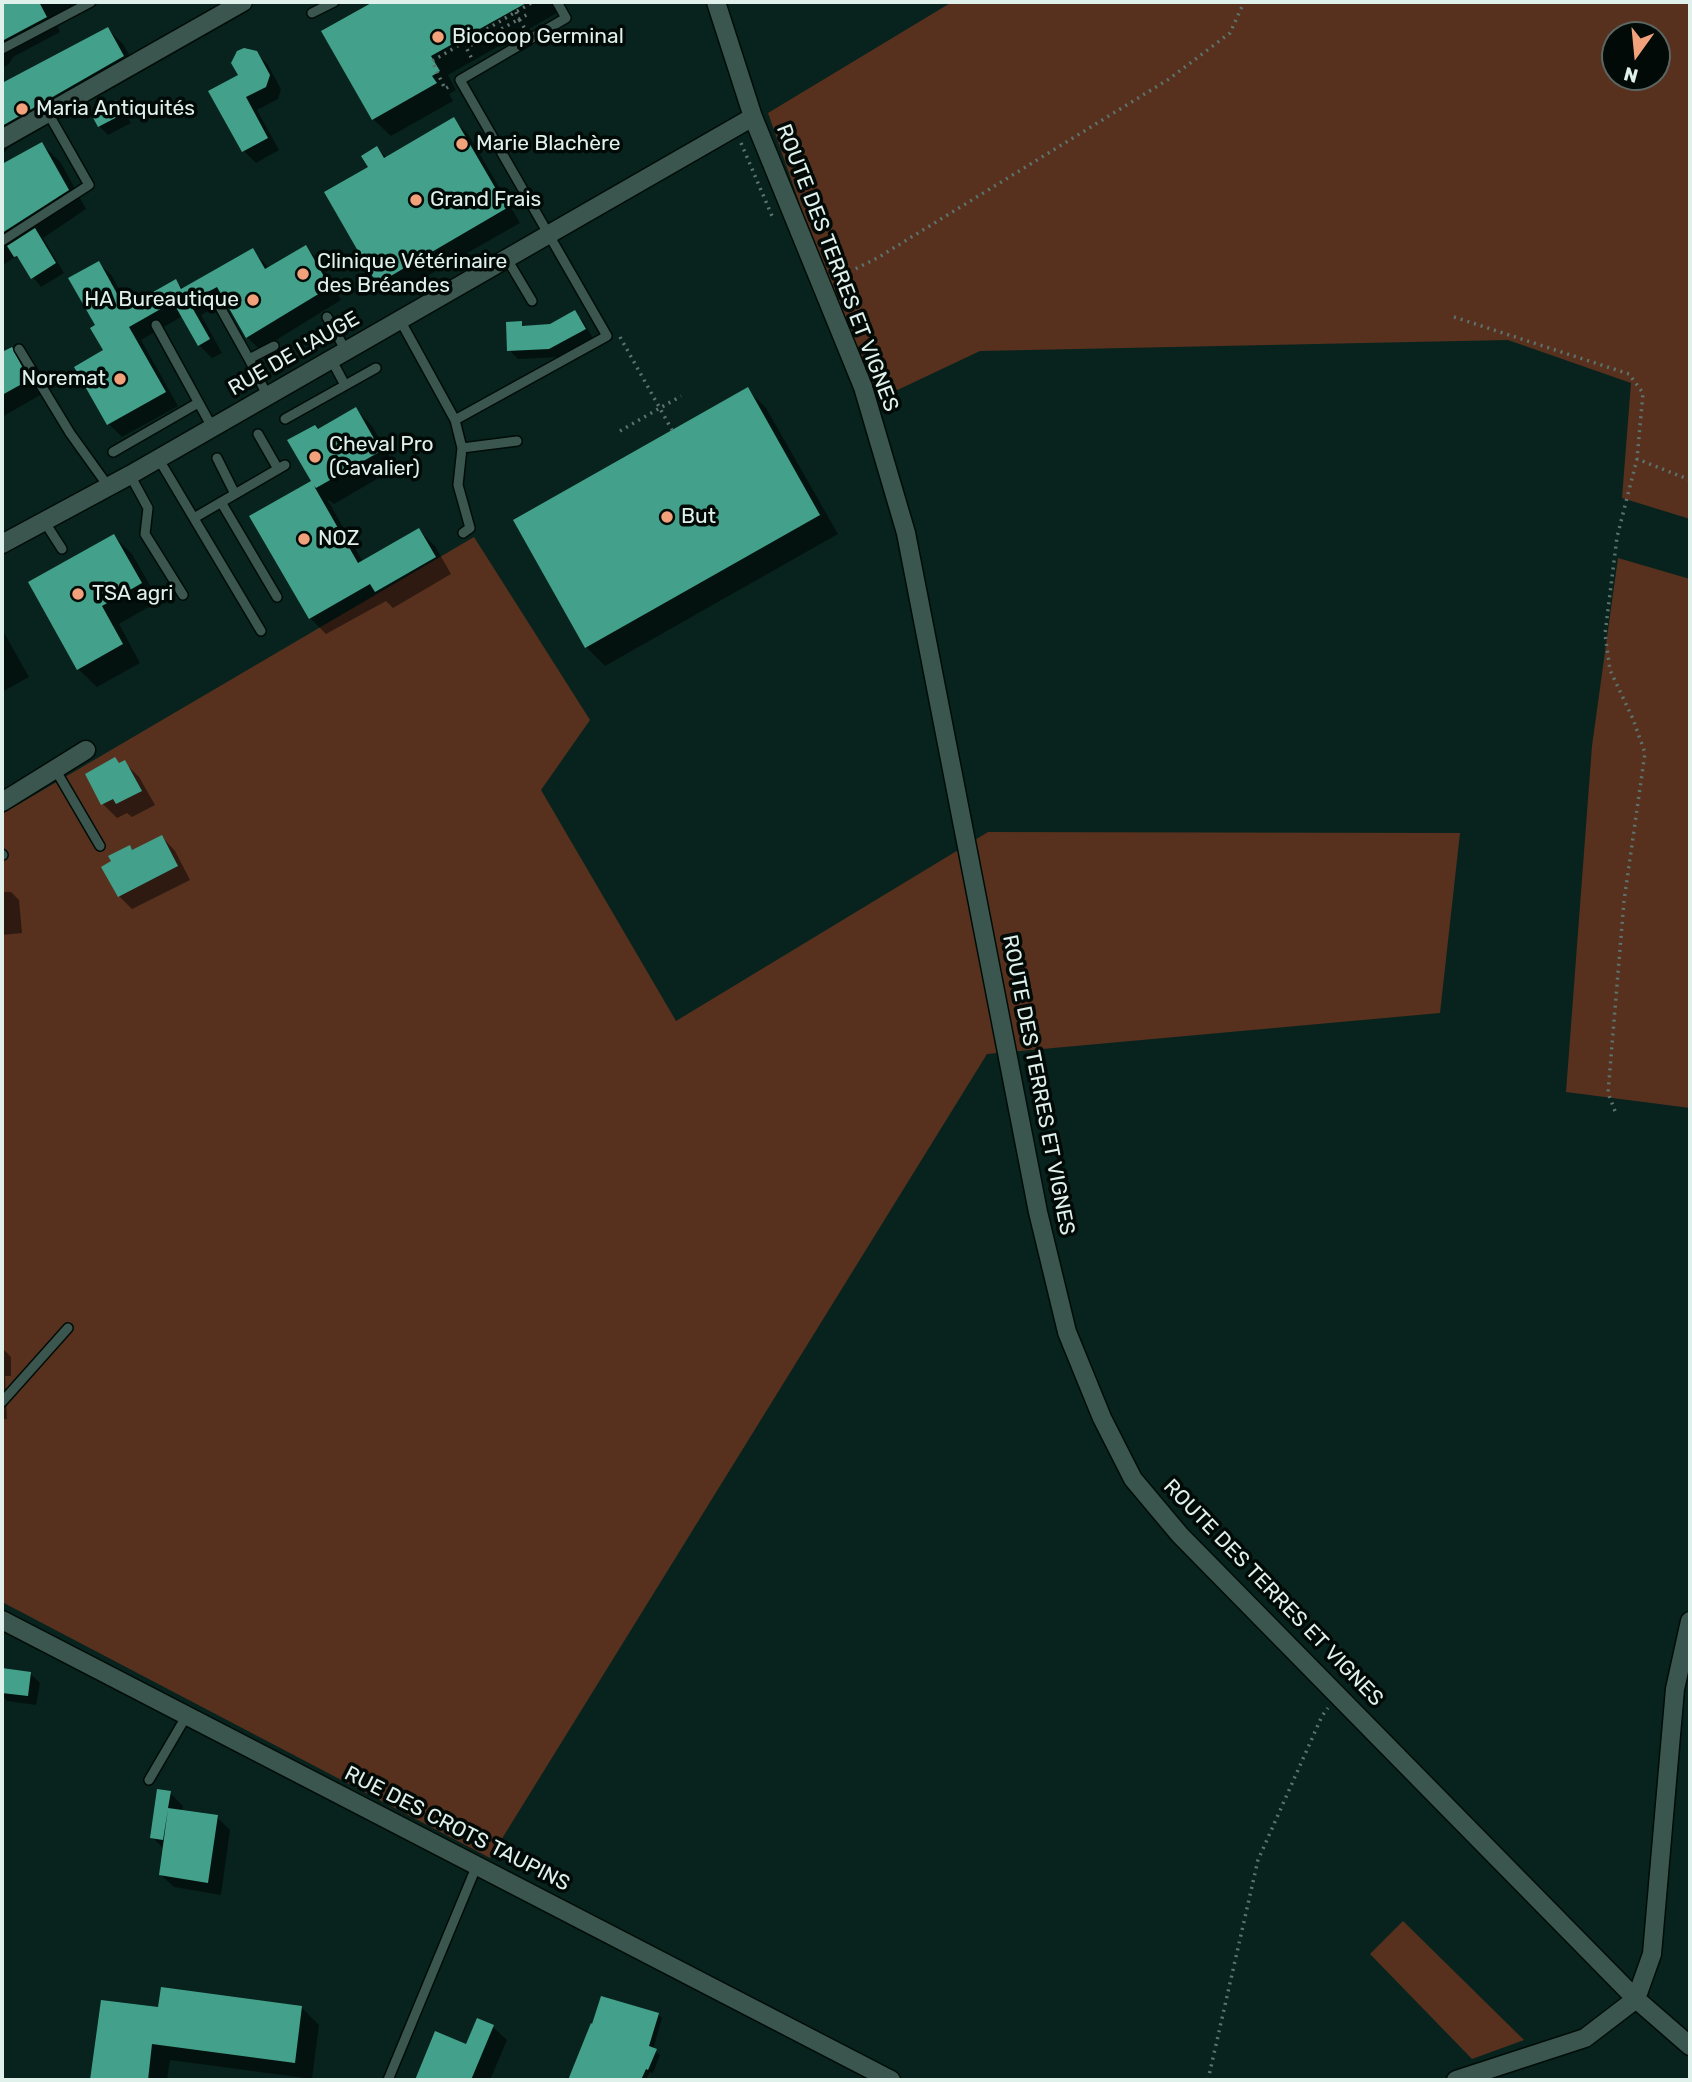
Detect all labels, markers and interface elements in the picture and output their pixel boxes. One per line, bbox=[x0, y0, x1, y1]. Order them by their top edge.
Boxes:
north arrow bbox=[1601, 21, 1671, 91]
place label: Biocoop Germinal bbox=[452, 24, 624, 50]
marker: Biocoop Germinal bbox=[430, 29, 446, 45]
text: N bbox=[1621, 62, 1641, 88]
place label: Maria Antiquités bbox=[36, 96, 195, 122]
marker: Maria Antiquités bbox=[14, 101, 30, 117]
street label: ROUTE DES TERRES ET VIGNES bbox=[770, 121, 904, 415]
place label: Marie Blachère bbox=[476, 131, 621, 157]
marker: Marie Blachère bbox=[454, 136, 470, 152]
place label: Grand Frais bbox=[430, 187, 541, 213]
marker: Grand Frais bbox=[408, 192, 424, 208]
place label: Clinique Vétérinaire des Bréandes bbox=[317, 249, 507, 299]
marker: Clinique Vétérinaire des Bréandes bbox=[295, 266, 311, 282]
place label: HA Bureautique bbox=[84, 287, 239, 313]
marker: HA Bureautique bbox=[245, 292, 261, 308]
street label: RUE DE L'AUGE bbox=[224, 306, 364, 402]
place label: Noremat bbox=[21, 366, 106, 392]
marker: Noremat bbox=[112, 371, 128, 387]
place label: Cheval Pro (Cavalier) bbox=[329, 432, 434, 482]
marker: Cheval Pro (Cavalier) bbox=[307, 449, 323, 465]
place label: But bbox=[681, 504, 716, 530]
marker: But bbox=[659, 509, 675, 525]
place label: NOZ bbox=[318, 526, 359, 552]
marker: NOZ bbox=[296, 531, 312, 547]
place label: TSA agri bbox=[92, 581, 173, 607]
marker: TSA agri bbox=[70, 586, 86, 602]
street label: ROUTE DES TERRES ET VIGNES bbox=[996, 933, 1080, 1237]
street label: ROUTE DES TERRES ET VIGNES bbox=[1158, 1474, 1388, 1712]
street label: RUE DES CROTS TAUPINS bbox=[340, 1761, 574, 1897]

